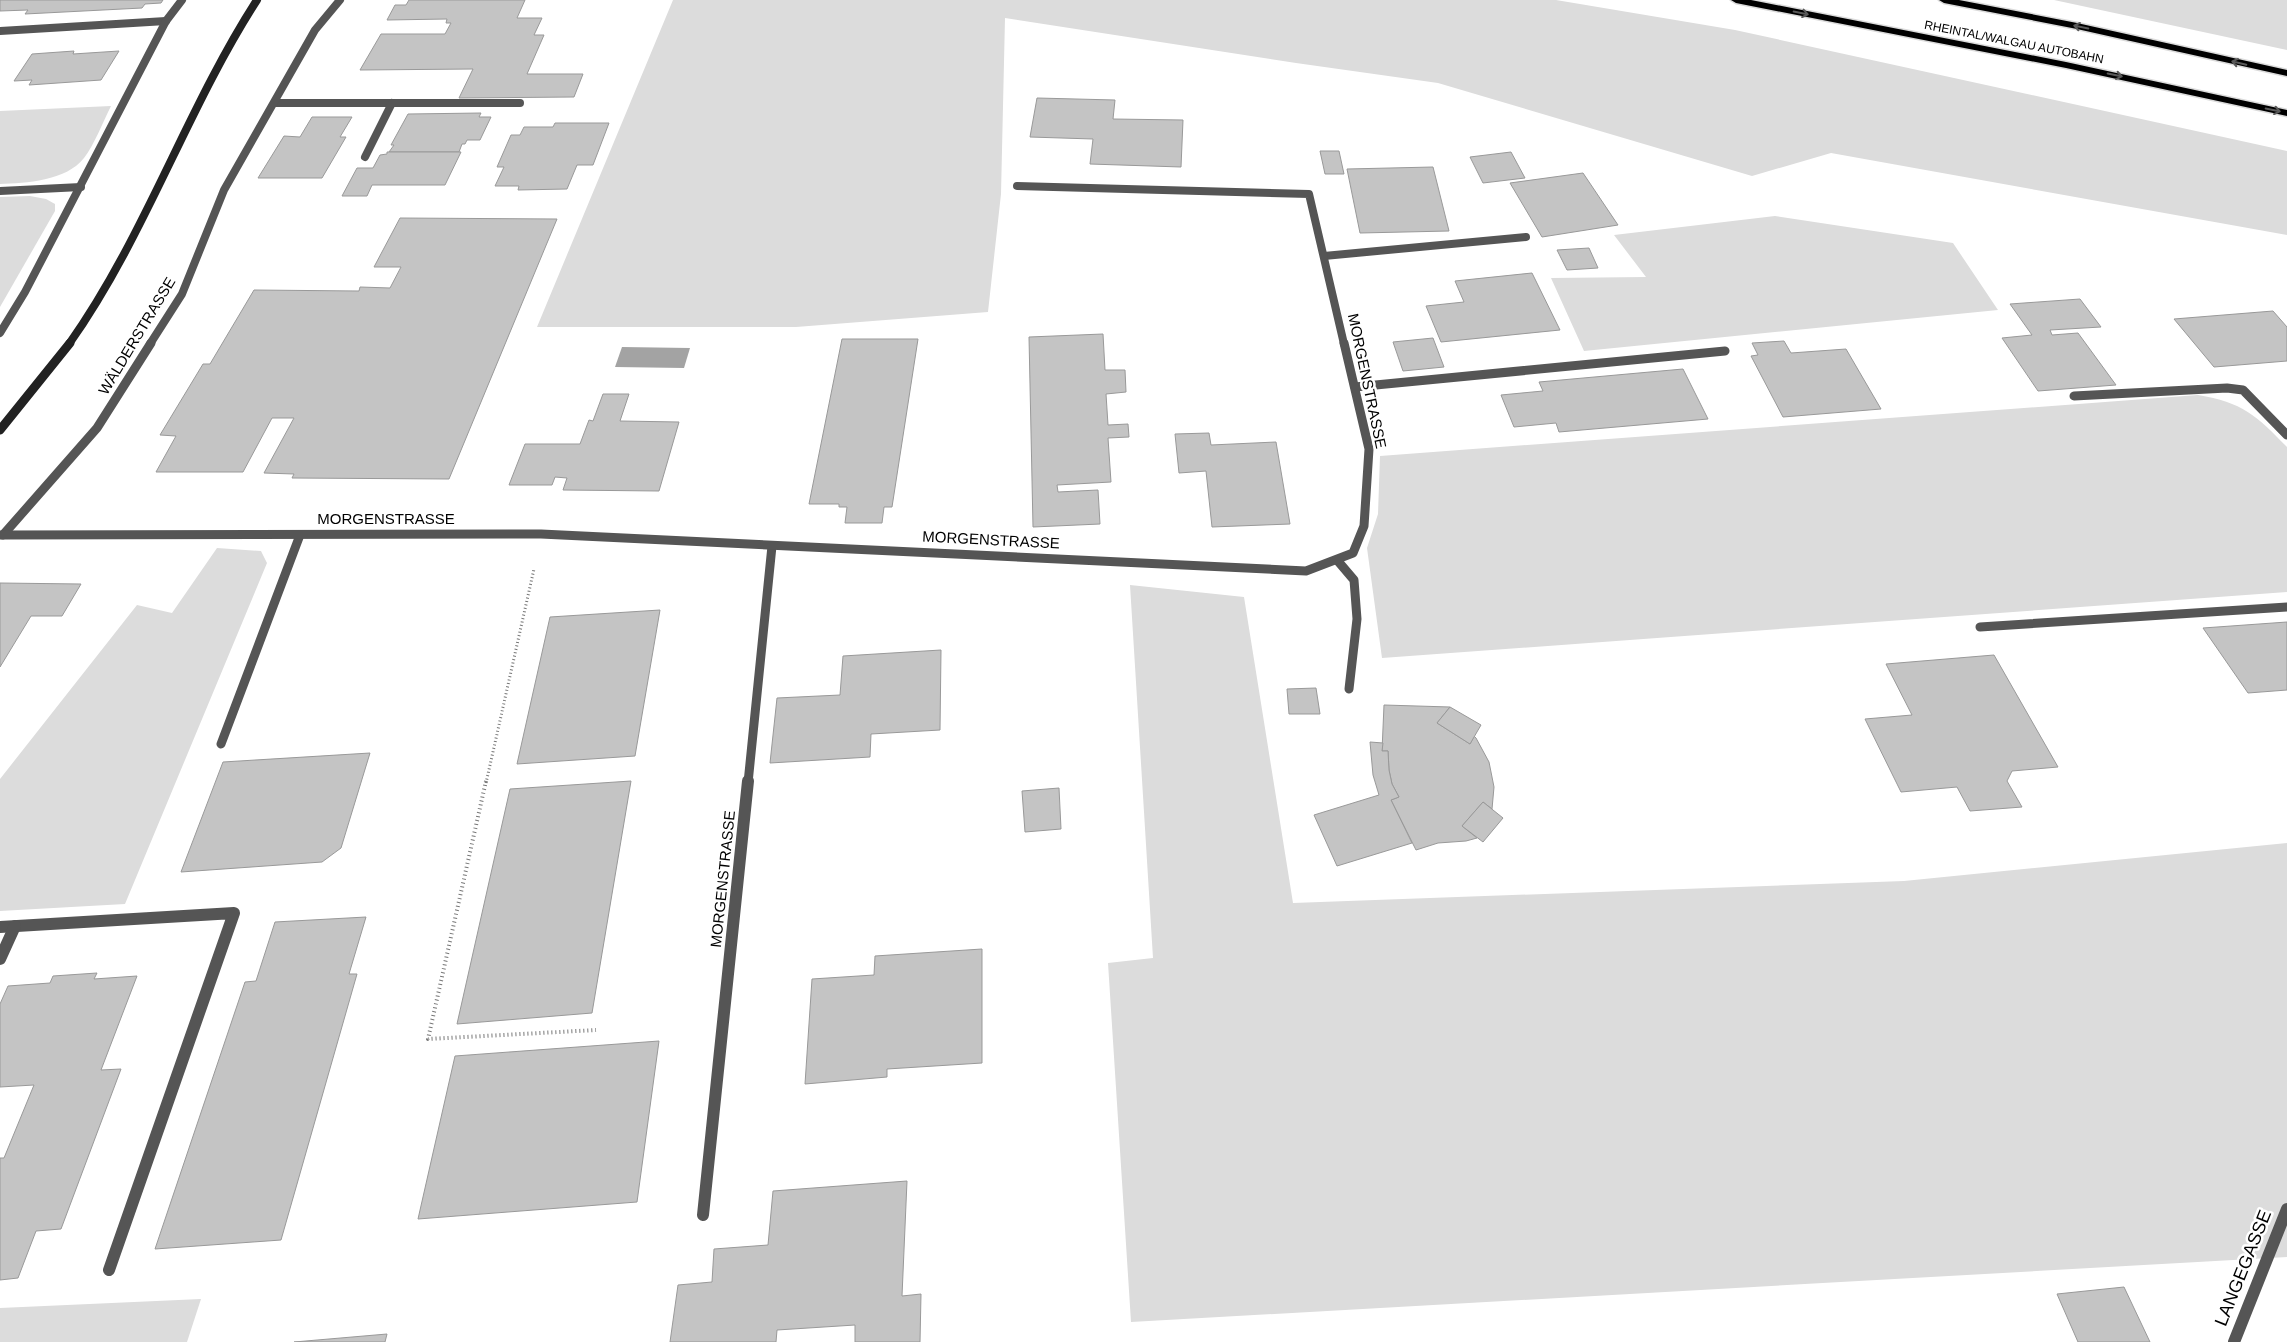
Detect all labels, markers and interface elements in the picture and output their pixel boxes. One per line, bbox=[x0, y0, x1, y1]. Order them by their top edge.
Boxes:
one-way arrow bbox=[1792, 8, 1808, 18]
street label: RHEINTAL/WALGAU AUTOBAHN bbox=[1923, 18, 2105, 66]
one-way arrow bbox=[2073, 22, 2089, 31]
one-way arrow bbox=[2232, 58, 2248, 67]
one-way arrow bbox=[2106, 71, 2122, 80]
one-way arrow bbox=[2265, 106, 2281, 115]
street label: WÄLDERSTRASSE bbox=[95, 274, 178, 398]
street label: MORGENSTRASSE bbox=[1345, 312, 1390, 450]
street label: MORGENSTRASSE bbox=[317, 510, 455, 527]
street label: MORGENSTRASSE bbox=[922, 527, 1060, 552]
street label: MORGENSTRASSE bbox=[707, 810, 738, 948]
street label: LANGEGASSE bbox=[2211, 1207, 2275, 1329]

